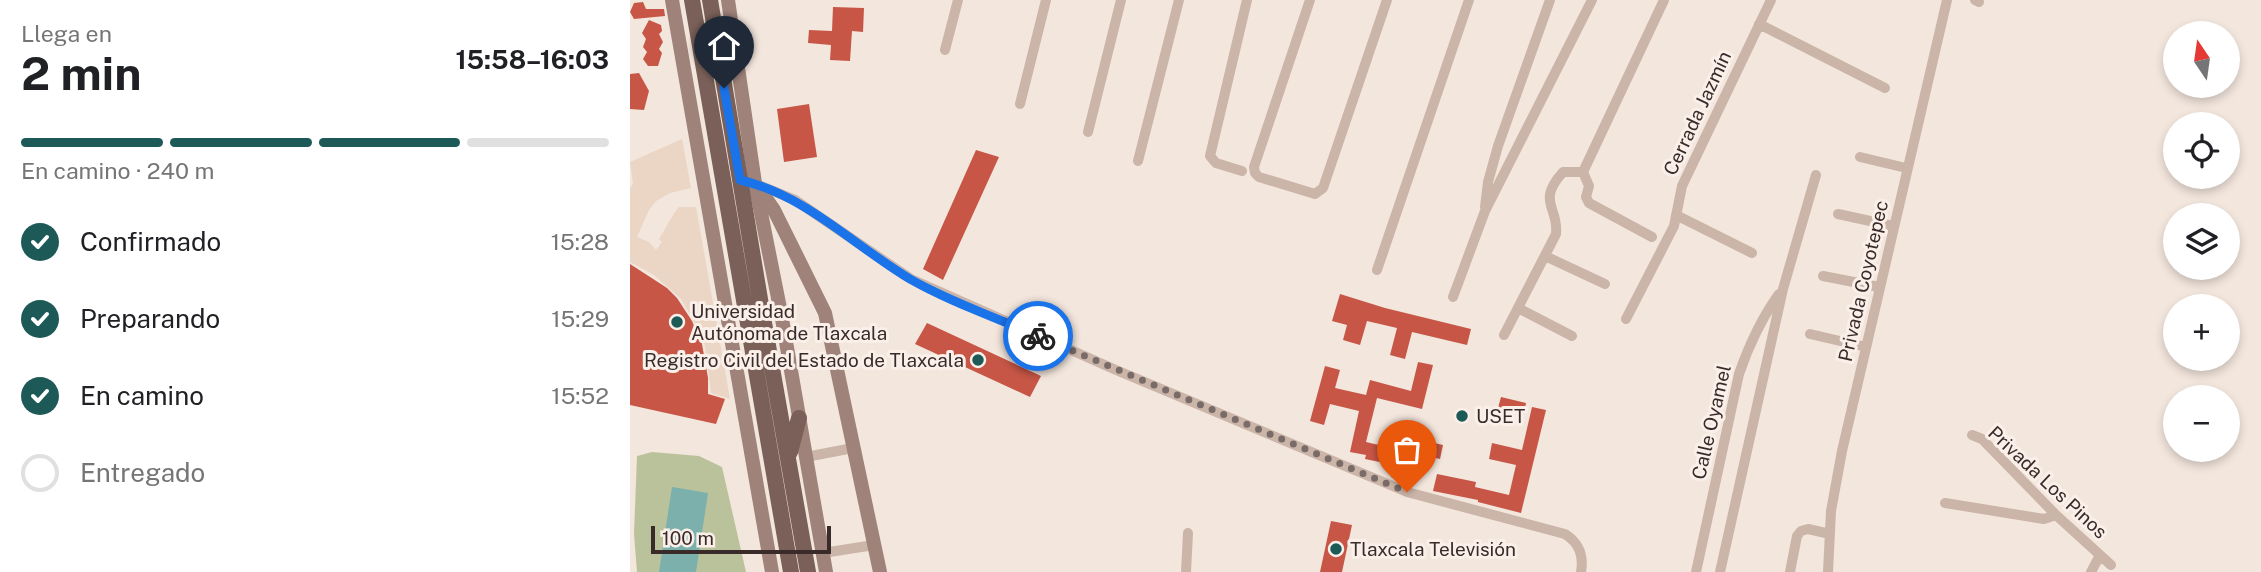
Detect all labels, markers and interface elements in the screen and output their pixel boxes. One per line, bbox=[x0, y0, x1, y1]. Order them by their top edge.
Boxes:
pin bbox=[694, 16, 754, 88]
text: Llega en bbox=[21, 20, 112, 47]
north arrow bbox=[2163, 21, 2240, 98]
map controls bbox=[2163, 21, 2240, 462]
icon: home bbox=[705, 27, 743, 65]
text: 15:58–16:03 bbox=[455, 44, 609, 75]
text: 2 min bbox=[21, 46, 141, 100]
street label: Cerrada Jazmín bbox=[1659, 47, 1735, 179]
button: locate bbox=[2163, 112, 2240, 189]
text: En camino · 240 m bbox=[21, 157, 215, 184]
street label: Privada Coyotepec bbox=[1834, 198, 1892, 364]
button: layers bbox=[2163, 203, 2240, 280]
icon: check bbox=[21, 223, 59, 261]
text: Confirmado bbox=[80, 226, 221, 257]
text: 15:28 bbox=[551, 228, 609, 255]
button: + bbox=[2163, 294, 2240, 371]
icon: check bbox=[21, 300, 59, 338]
place label: Universidad Autónoma de Tlaxcala bbox=[691, 300, 887, 344]
courier bbox=[1003, 301, 1073, 371]
text: Preparando bbox=[80, 303, 220, 334]
text: 15:29 bbox=[551, 305, 609, 332]
marker: Universidad Autónoma de Tlaxcala bbox=[669, 314, 685, 330]
icon: bike bbox=[1019, 317, 1057, 355]
place label: Registro Civil del Estado de Tlaxcala bbox=[644, 349, 964, 371]
marker: Registro Civil del Estado de Tlaxcala bbox=[970, 352, 986, 368]
street label: Calle Oyamel bbox=[1687, 363, 1735, 481]
icon: check bbox=[21, 377, 59, 415]
text: En camino bbox=[80, 380, 204, 411]
text: 15:52 bbox=[551, 382, 609, 409]
button: − bbox=[2163, 385, 2240, 462]
place label: USET bbox=[1476, 405, 1525, 427]
marker: USET bbox=[1454, 408, 1470, 424]
pin bbox=[1377, 420, 1437, 492]
street label: Privada Los Pinos bbox=[1984, 421, 2112, 543]
icon: bag bbox=[1388, 431, 1426, 469]
text: Entregado bbox=[80, 457, 205, 488]
scale bar bbox=[651, 523, 831, 555]
text: 100 m bbox=[662, 527, 714, 549]
place label: Tlaxcala Televisión bbox=[1350, 538, 1516, 560]
marker: Tlaxcala Televisión bbox=[1328, 541, 1344, 557]

